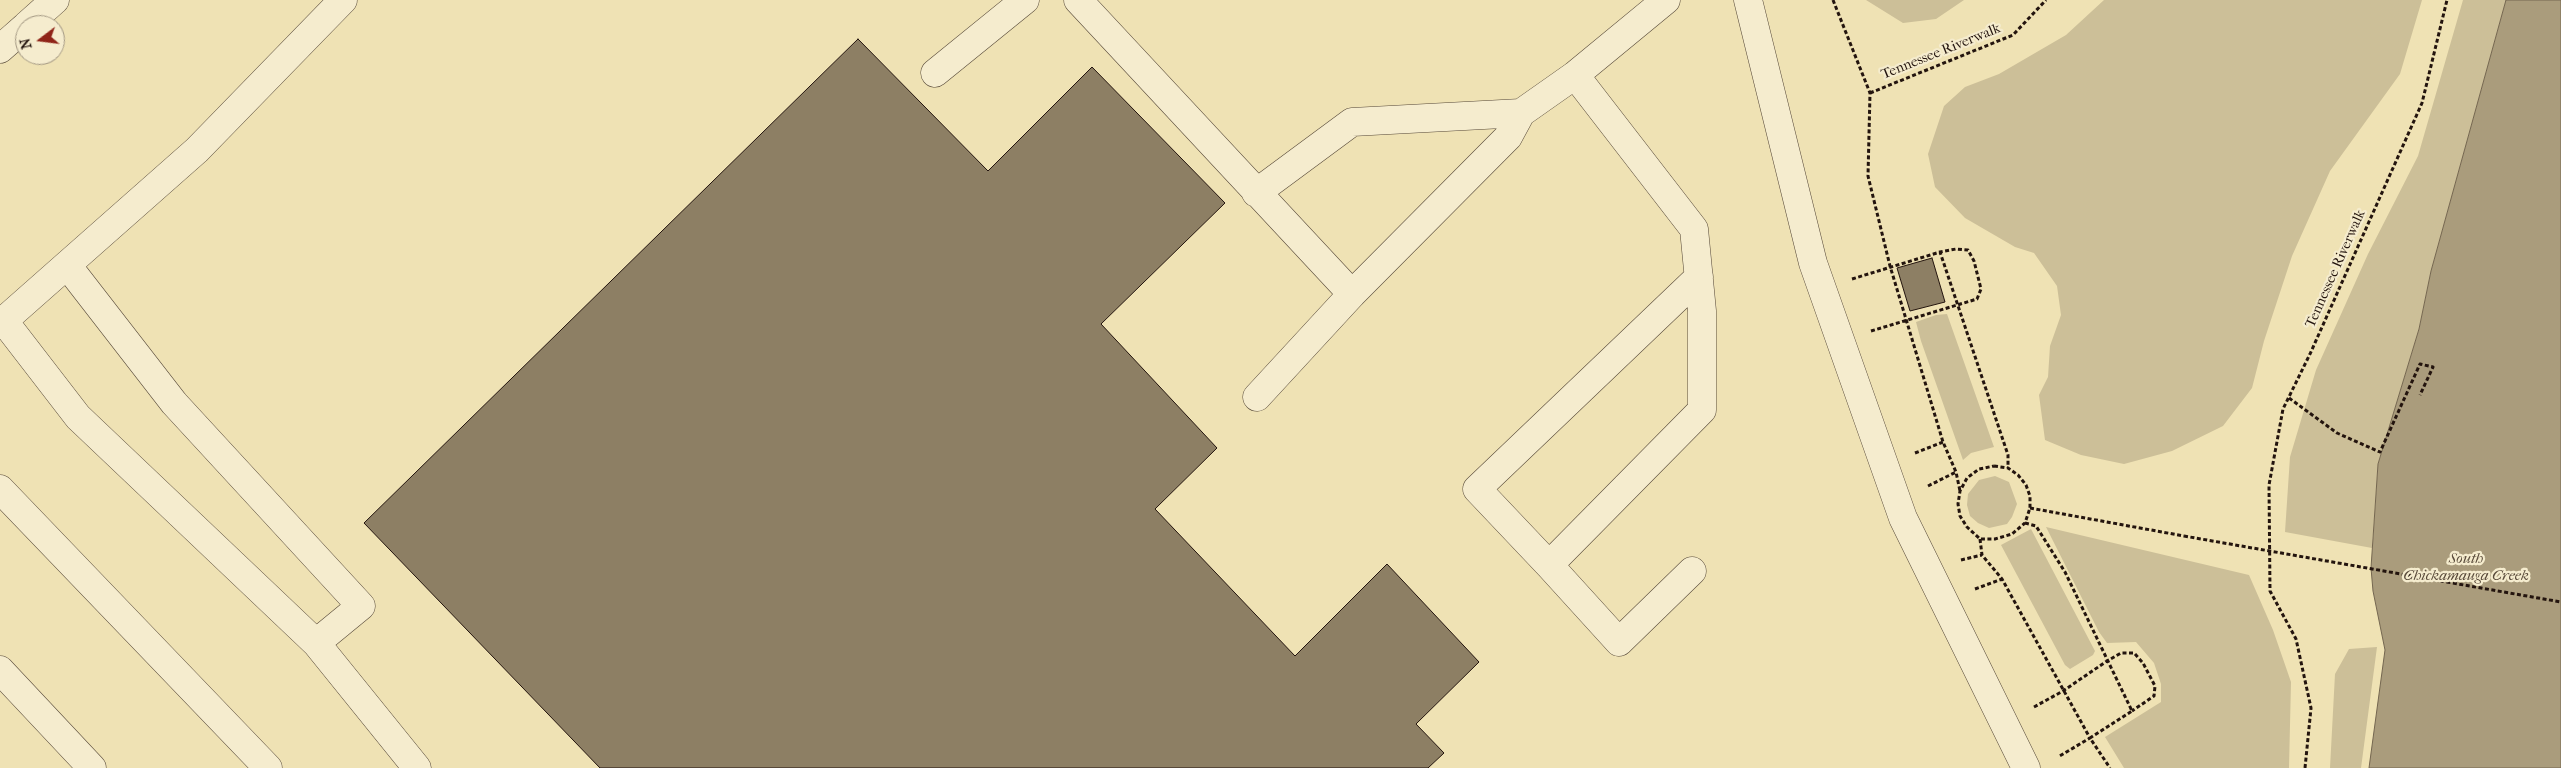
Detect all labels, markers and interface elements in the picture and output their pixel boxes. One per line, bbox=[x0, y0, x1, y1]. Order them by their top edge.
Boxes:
north arrow bbox=[15, 15, 65, 65]
street label: Tennessee Riverwalk bbox=[1879, 20, 2003, 84]
text: N bbox=[16, 36, 36, 51]
street label: Tennessee Riverwalk bbox=[2302, 208, 2370, 330]
water label: South Chickamauga Creek bbox=[2403, 550, 2529, 585]

